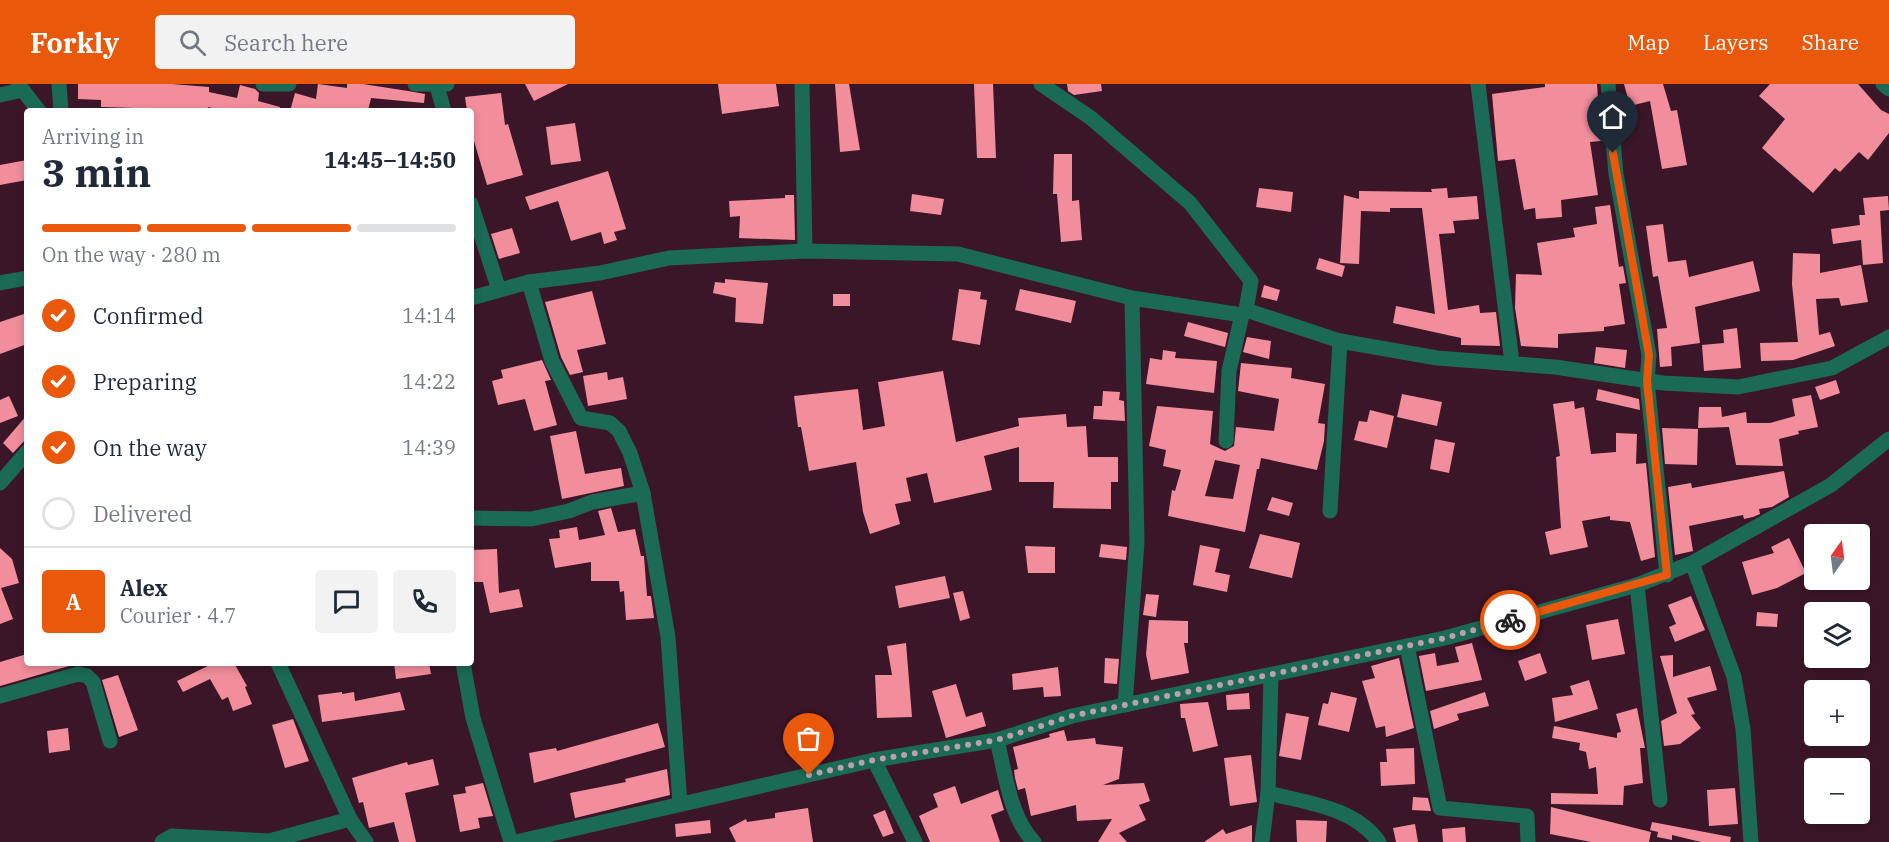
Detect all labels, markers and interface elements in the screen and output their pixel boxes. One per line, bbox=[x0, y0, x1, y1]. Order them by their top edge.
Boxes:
search box bbox=[155, 15, 575, 69]
text: Forkly bbox=[30, 24, 119, 61]
icon: search bbox=[176, 26, 209, 59]
text: Search here bbox=[224, 28, 348, 57]
text: Map bbox=[1627, 28, 1670, 56]
text: Layers bbox=[1703, 28, 1769, 56]
text: Share bbox=[1802, 28, 1859, 56]
pin bbox=[1587, 91, 1638, 153]
icon: home bbox=[1596, 100, 1629, 133]
text: Arriving in bbox=[42, 123, 144, 150]
text: 14:45–14:50 bbox=[324, 145, 456, 174]
text: 3 min bbox=[42, 147, 151, 198]
text: On the way · 280 m bbox=[42, 241, 221, 268]
icon: check bbox=[42, 299, 75, 332]
text: Confirmed bbox=[93, 301, 204, 330]
text: 14:14 bbox=[402, 302, 456, 329]
icon: check bbox=[42, 365, 75, 398]
text: Preparing bbox=[93, 367, 197, 396]
text: 14:22 bbox=[402, 368, 456, 395]
icon: check bbox=[42, 431, 75, 464]
text: On the way bbox=[93, 433, 207, 462]
text: 14:39 bbox=[402, 434, 456, 461]
text: Delivered bbox=[93, 499, 192, 528]
north arrow bbox=[1804, 524, 1870, 590]
map controls bbox=[1804, 524, 1870, 824]
button: chat bbox=[315, 570, 378, 633]
button: phone bbox=[393, 570, 456, 633]
text: Alex bbox=[120, 573, 168, 602]
text: A bbox=[66, 587, 81, 616]
courier bbox=[1480, 590, 1540, 650]
text: Courier · 4.7 bbox=[120, 602, 236, 629]
button: layers bbox=[1804, 602, 1870, 668]
icon: bike bbox=[1494, 604, 1527, 637]
button: + bbox=[1804, 680, 1870, 746]
pin bbox=[783, 713, 834, 775]
icon: bag bbox=[792, 722, 825, 755]
button: − bbox=[1804, 758, 1870, 824]

